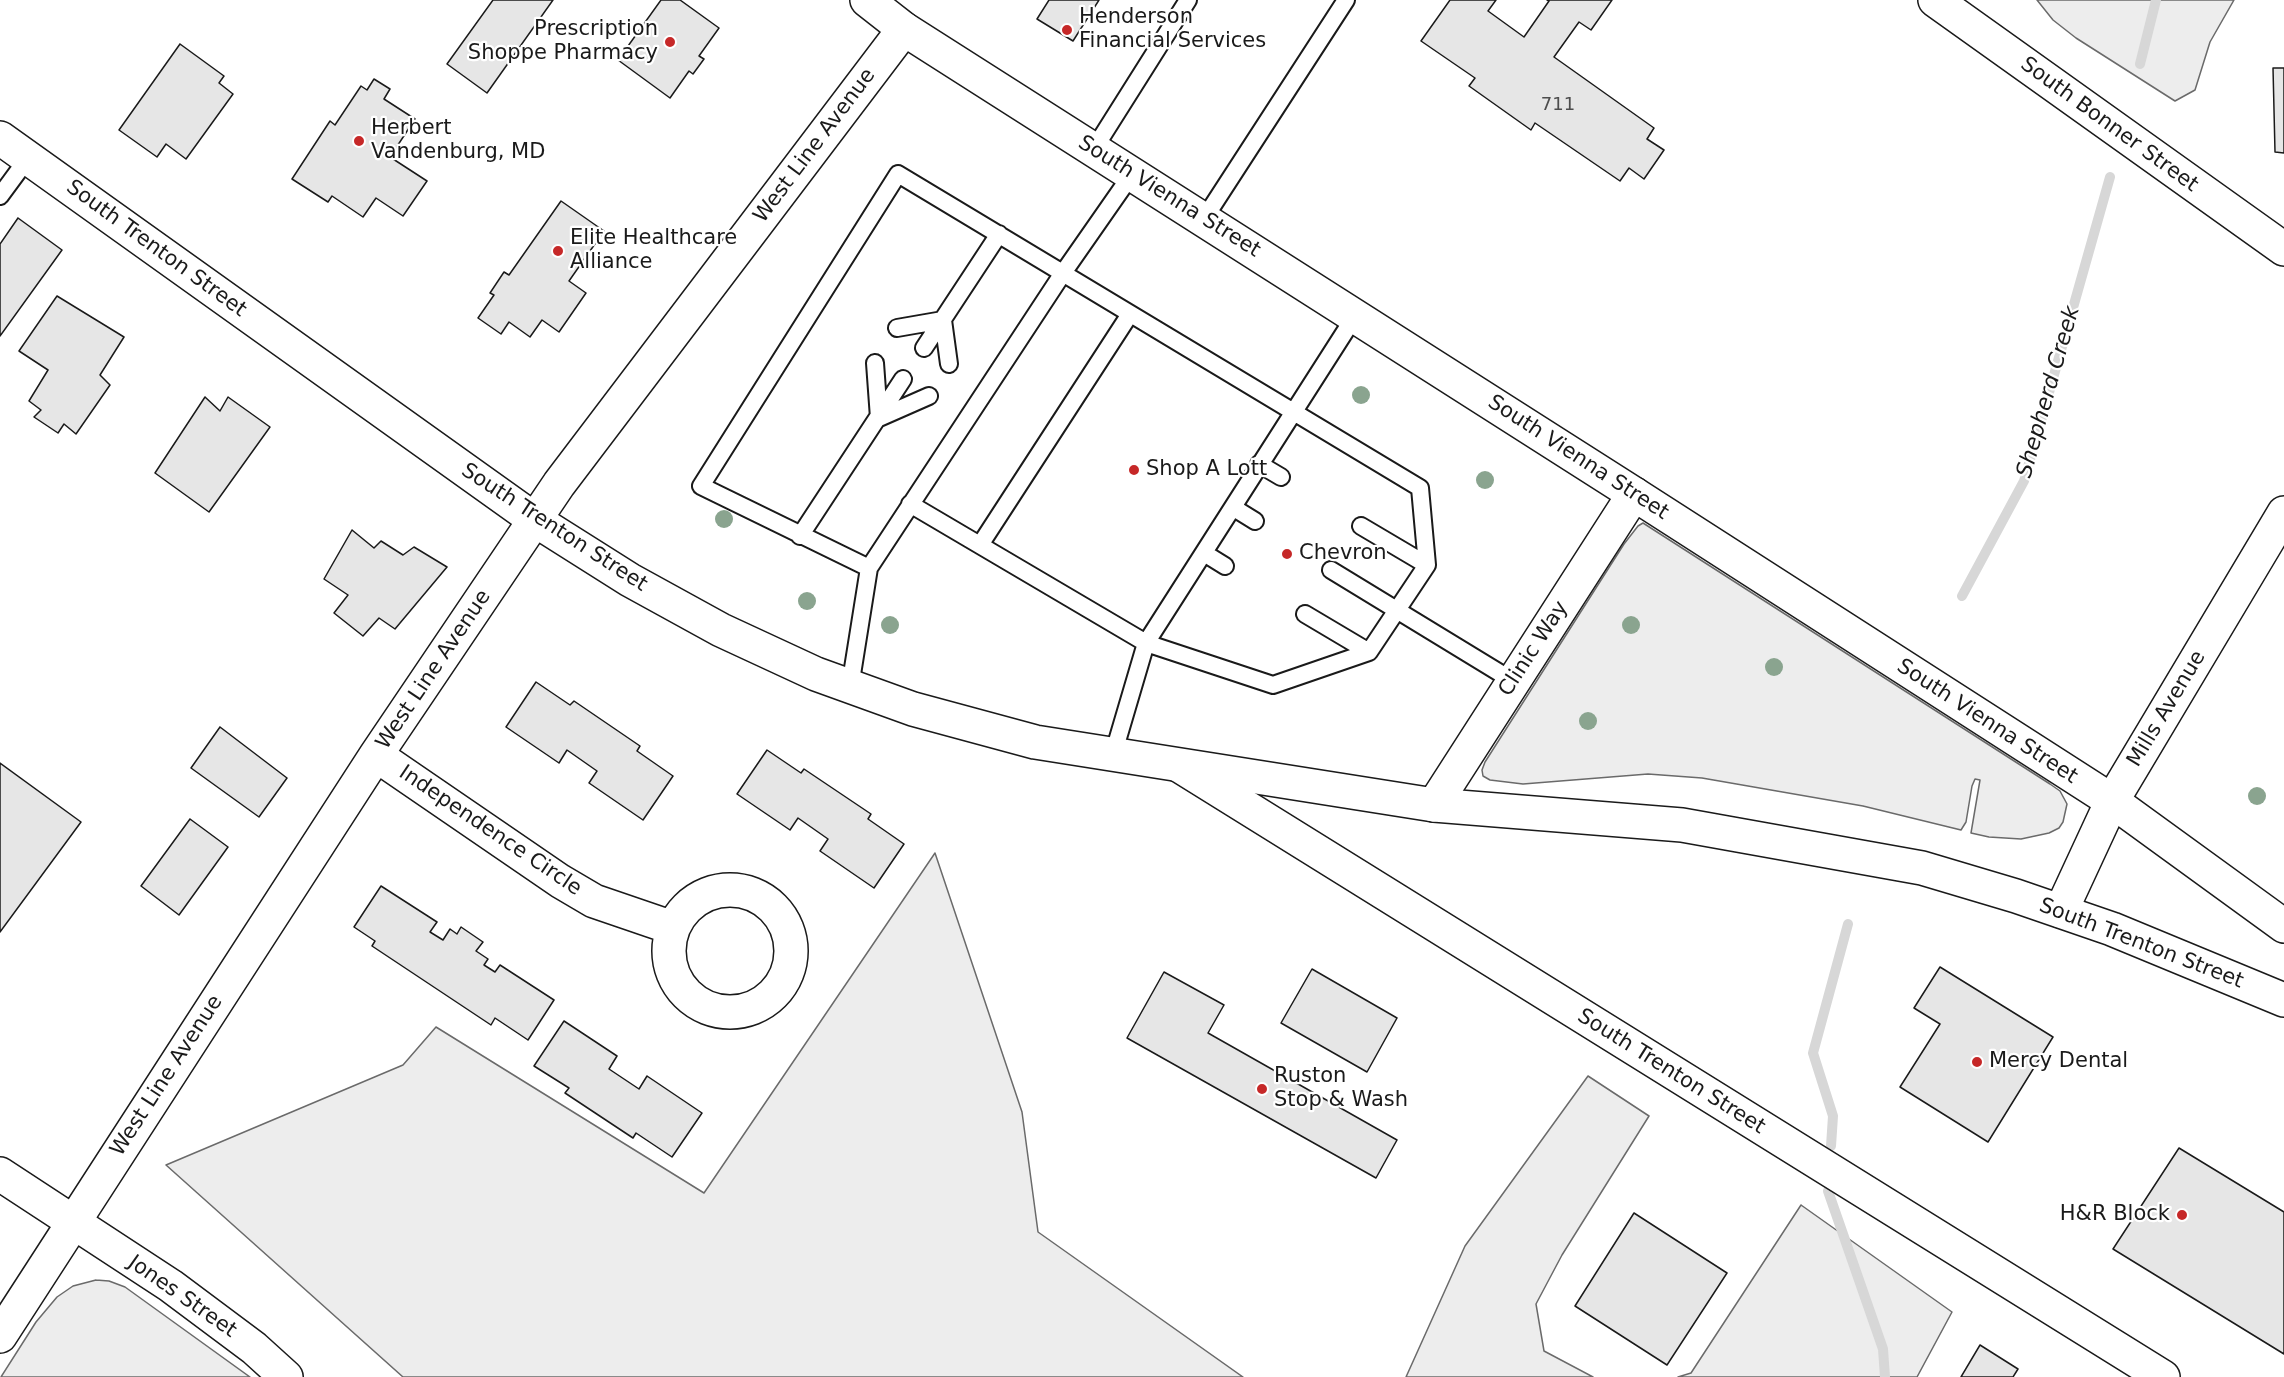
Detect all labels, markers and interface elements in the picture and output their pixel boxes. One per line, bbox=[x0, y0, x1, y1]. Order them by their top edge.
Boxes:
place label: Henderson Financial Services bbox=[1079, 5, 1266, 55]
place label: Prescription Shoppe Pharmacy bbox=[468, 17, 658, 67]
marker: Henderson Financial Services bbox=[1060, 23, 1074, 37]
marker: Prescription Shoppe Pharmacy bbox=[663, 35, 677, 49]
street label: South Bonner Street bbox=[2015, 52, 2203, 198]
street label: West Line Avenue bbox=[749, 64, 881, 228]
house number: 711 bbox=[1541, 94, 1575, 116]
place label: Herbert Vandenburg, MD bbox=[371, 116, 545, 166]
street label: South Vienna Street bbox=[1073, 131, 1265, 263]
marker: Herbert Vandenburg, MD bbox=[352, 134, 366, 148]
street label: South Trenton Street bbox=[61, 175, 251, 323]
place label: Elite Healthcare Alliance bbox=[570, 226, 737, 276]
marker: Elite Healthcare Alliance bbox=[551, 244, 565, 258]
water label: Shepherd Creek bbox=[2012, 303, 2086, 481]
street label: South Vienna Street bbox=[1483, 390, 1673, 526]
place label: Shop A Lott bbox=[1146, 457, 1267, 483]
street label: South Trenton Street bbox=[456, 458, 652, 598]
marker: Shop A Lott bbox=[1127, 463, 1141, 477]
place label: Chevron bbox=[1299, 541, 1387, 567]
marker: Chevron bbox=[1280, 547, 1294, 561]
street label: West Line Avenue bbox=[371, 586, 497, 754]
street label: Clinic Way bbox=[1494, 597, 1574, 701]
street label: Mills Avenue bbox=[2122, 646, 2212, 772]
street label: South Vienna Street bbox=[1892, 654, 2082, 790]
street label: Independence Circle bbox=[394, 760, 586, 902]
street label: South Trenton Street bbox=[2035, 893, 2247, 995]
street label: West Line Avenue bbox=[106, 991, 228, 1161]
street label: South Trenton Street bbox=[1572, 1004, 1770, 1140]
place label: Mercy Dental bbox=[1989, 1049, 2128, 1075]
marker: Mercy Dental bbox=[1970, 1055, 1984, 1069]
place label: Ruston Stop & Wash bbox=[1274, 1064, 1408, 1114]
marker: Ruston Stop & Wash bbox=[1255, 1082, 1269, 1096]
place label: H&R Block bbox=[2060, 1202, 2170, 1228]
marker: H&R Block bbox=[2175, 1208, 2189, 1222]
street label: Jones Street bbox=[123, 1250, 241, 1344]

